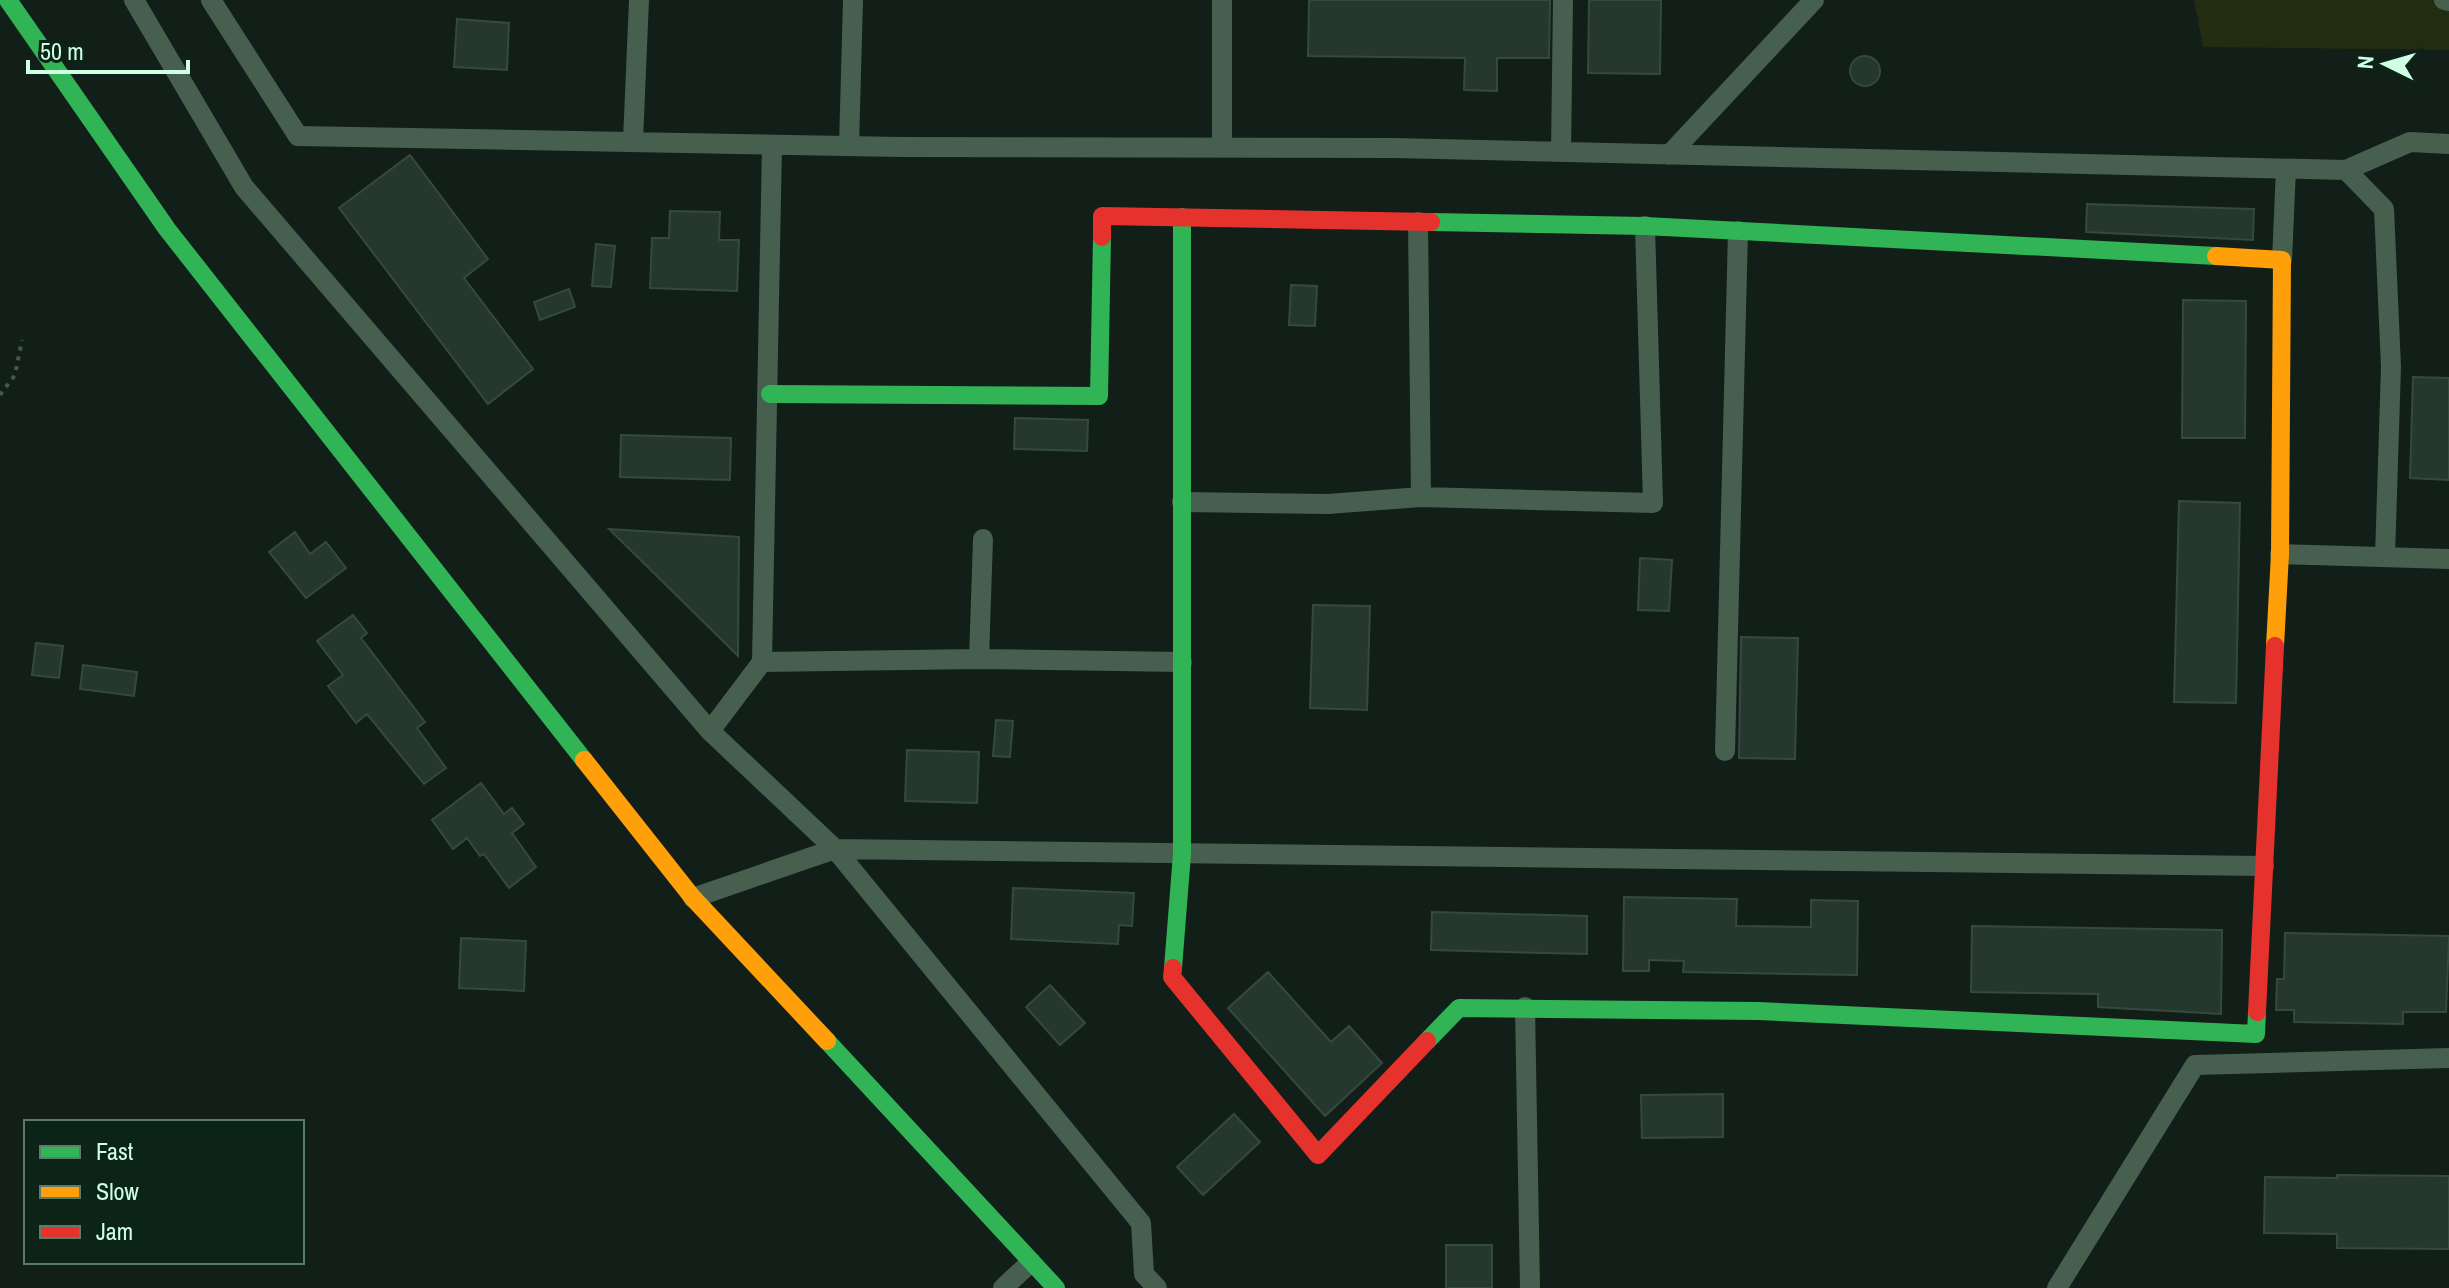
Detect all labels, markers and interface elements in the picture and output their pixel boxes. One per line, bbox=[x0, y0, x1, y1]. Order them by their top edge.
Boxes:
scale bar bbox=[28, 24, 188, 74]
north arrow bbox=[2345, 24, 2425, 104]
text: 50 m bbox=[40, 35, 84, 67]
text: N bbox=[2350, 54, 2381, 70]
legend bbox=[24, 1120, 304, 1264]
text: Fast bbox=[96, 1135, 134, 1167]
text: Slow bbox=[96, 1175, 139, 1207]
text: Jam bbox=[96, 1215, 133, 1247]

